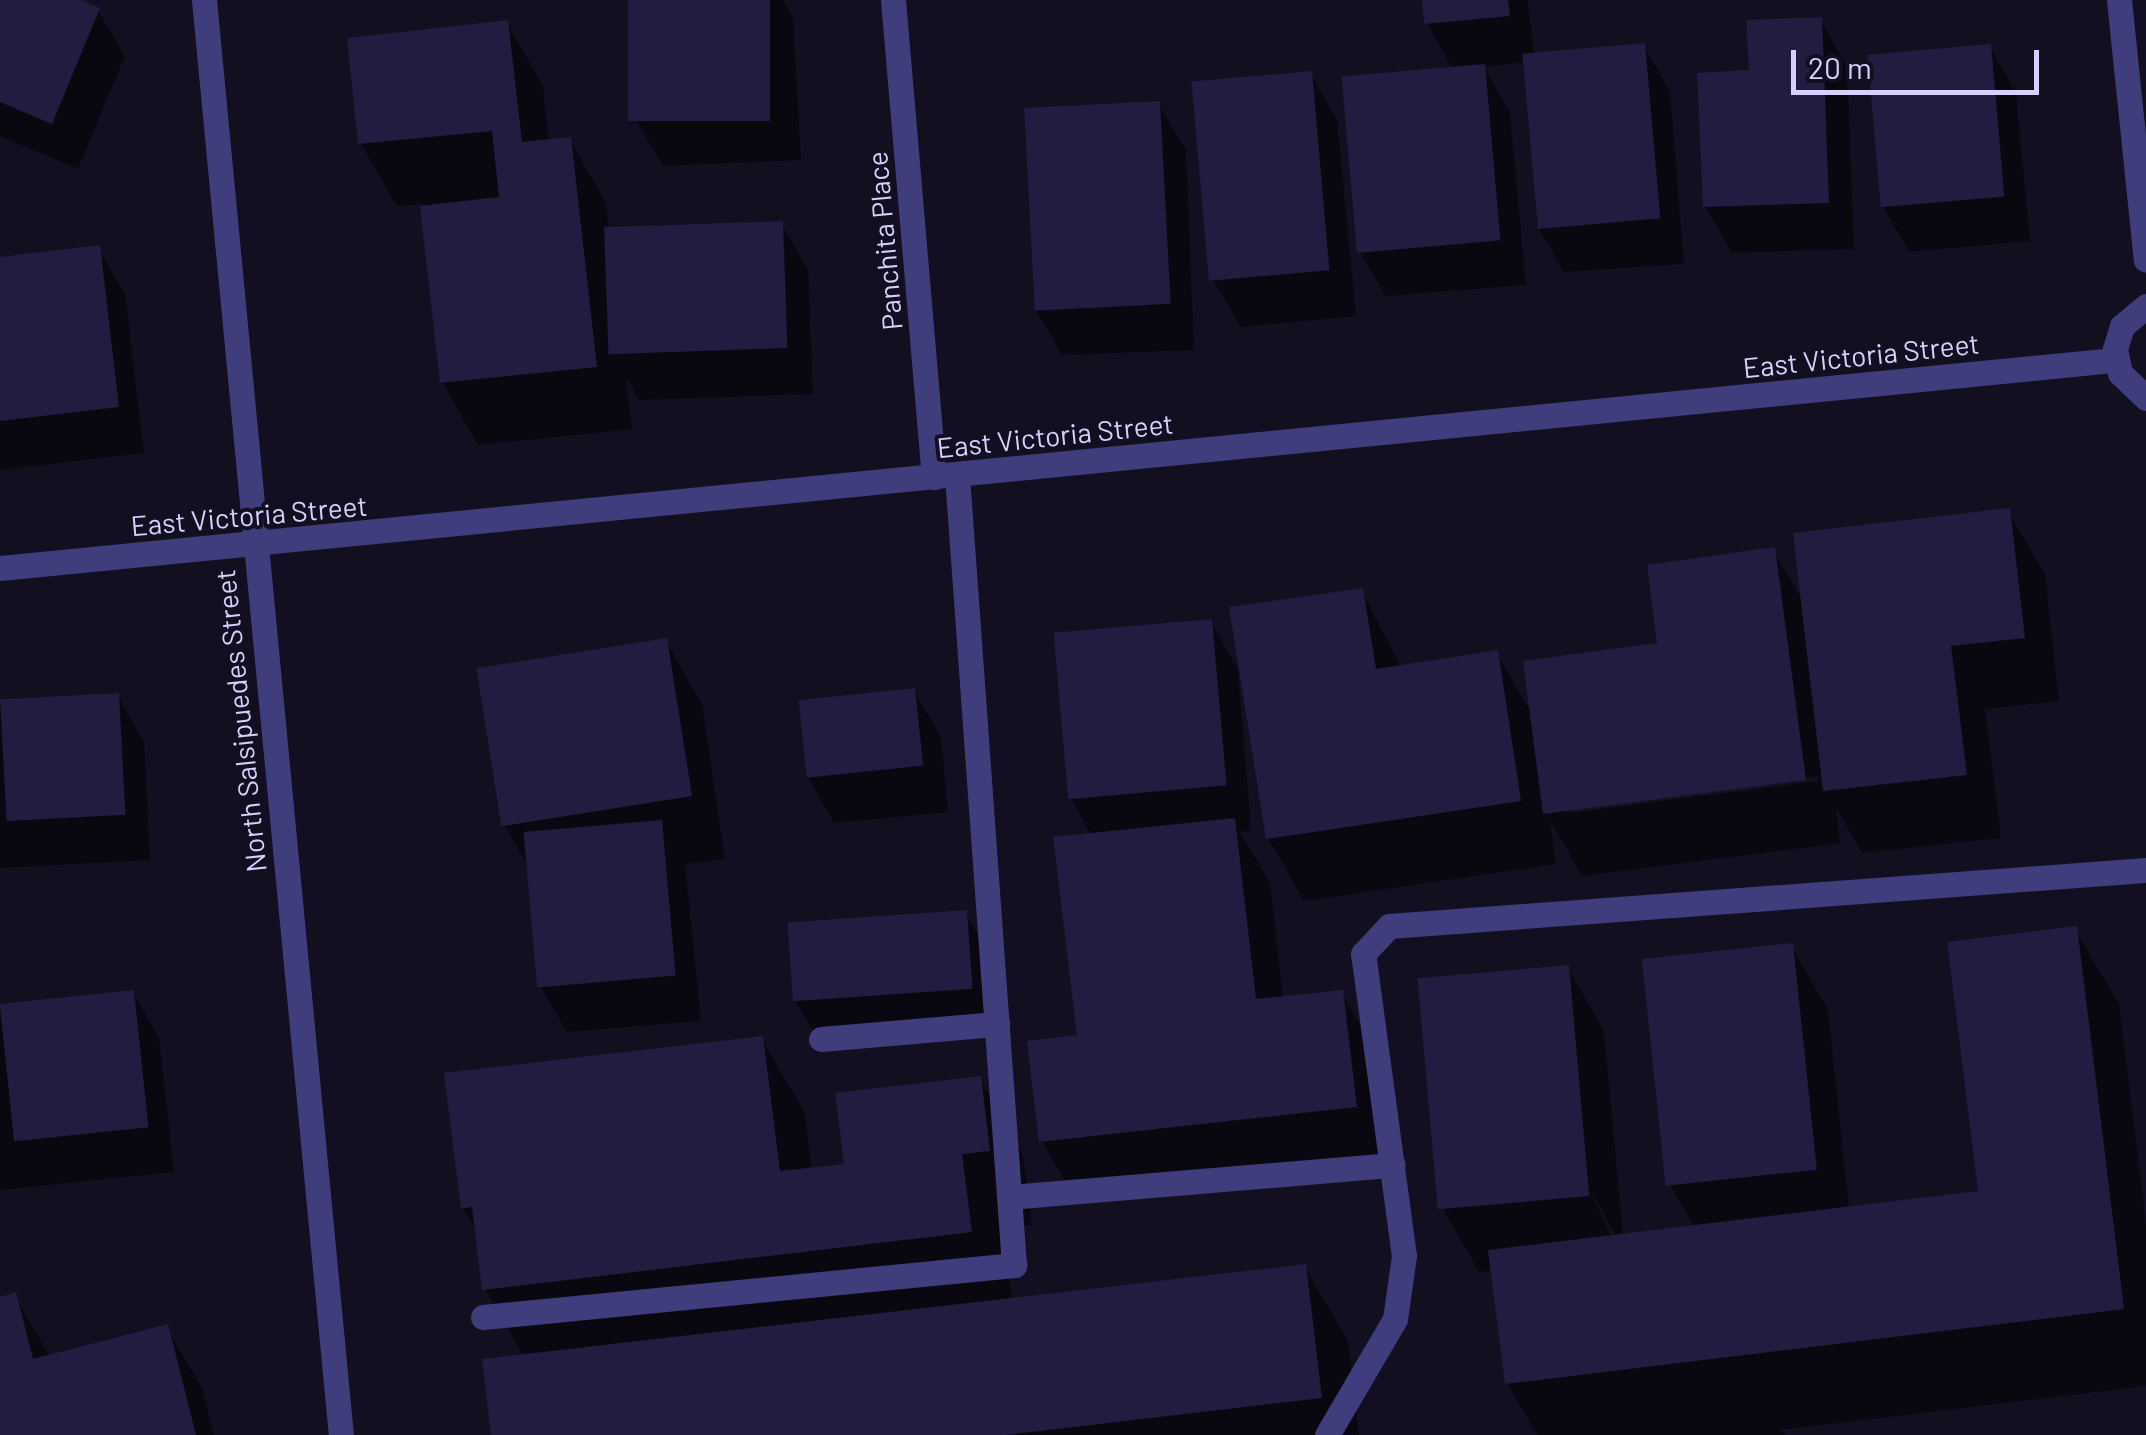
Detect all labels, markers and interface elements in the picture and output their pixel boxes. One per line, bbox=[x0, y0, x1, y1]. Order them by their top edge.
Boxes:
scale bar bbox=[1796, 30, 2044, 92]
text: 20 m bbox=[1808, 49, 1872, 85]
street label: Panchita Place bbox=[859, 150, 909, 332]
street label: East Victoria Street bbox=[1741, 326, 1981, 384]
street label: East Victoria Street bbox=[935, 406, 1175, 464]
street label: East Victoria Street bbox=[129, 488, 369, 542]
street label: North Salsipuedes Street bbox=[207, 568, 273, 874]

